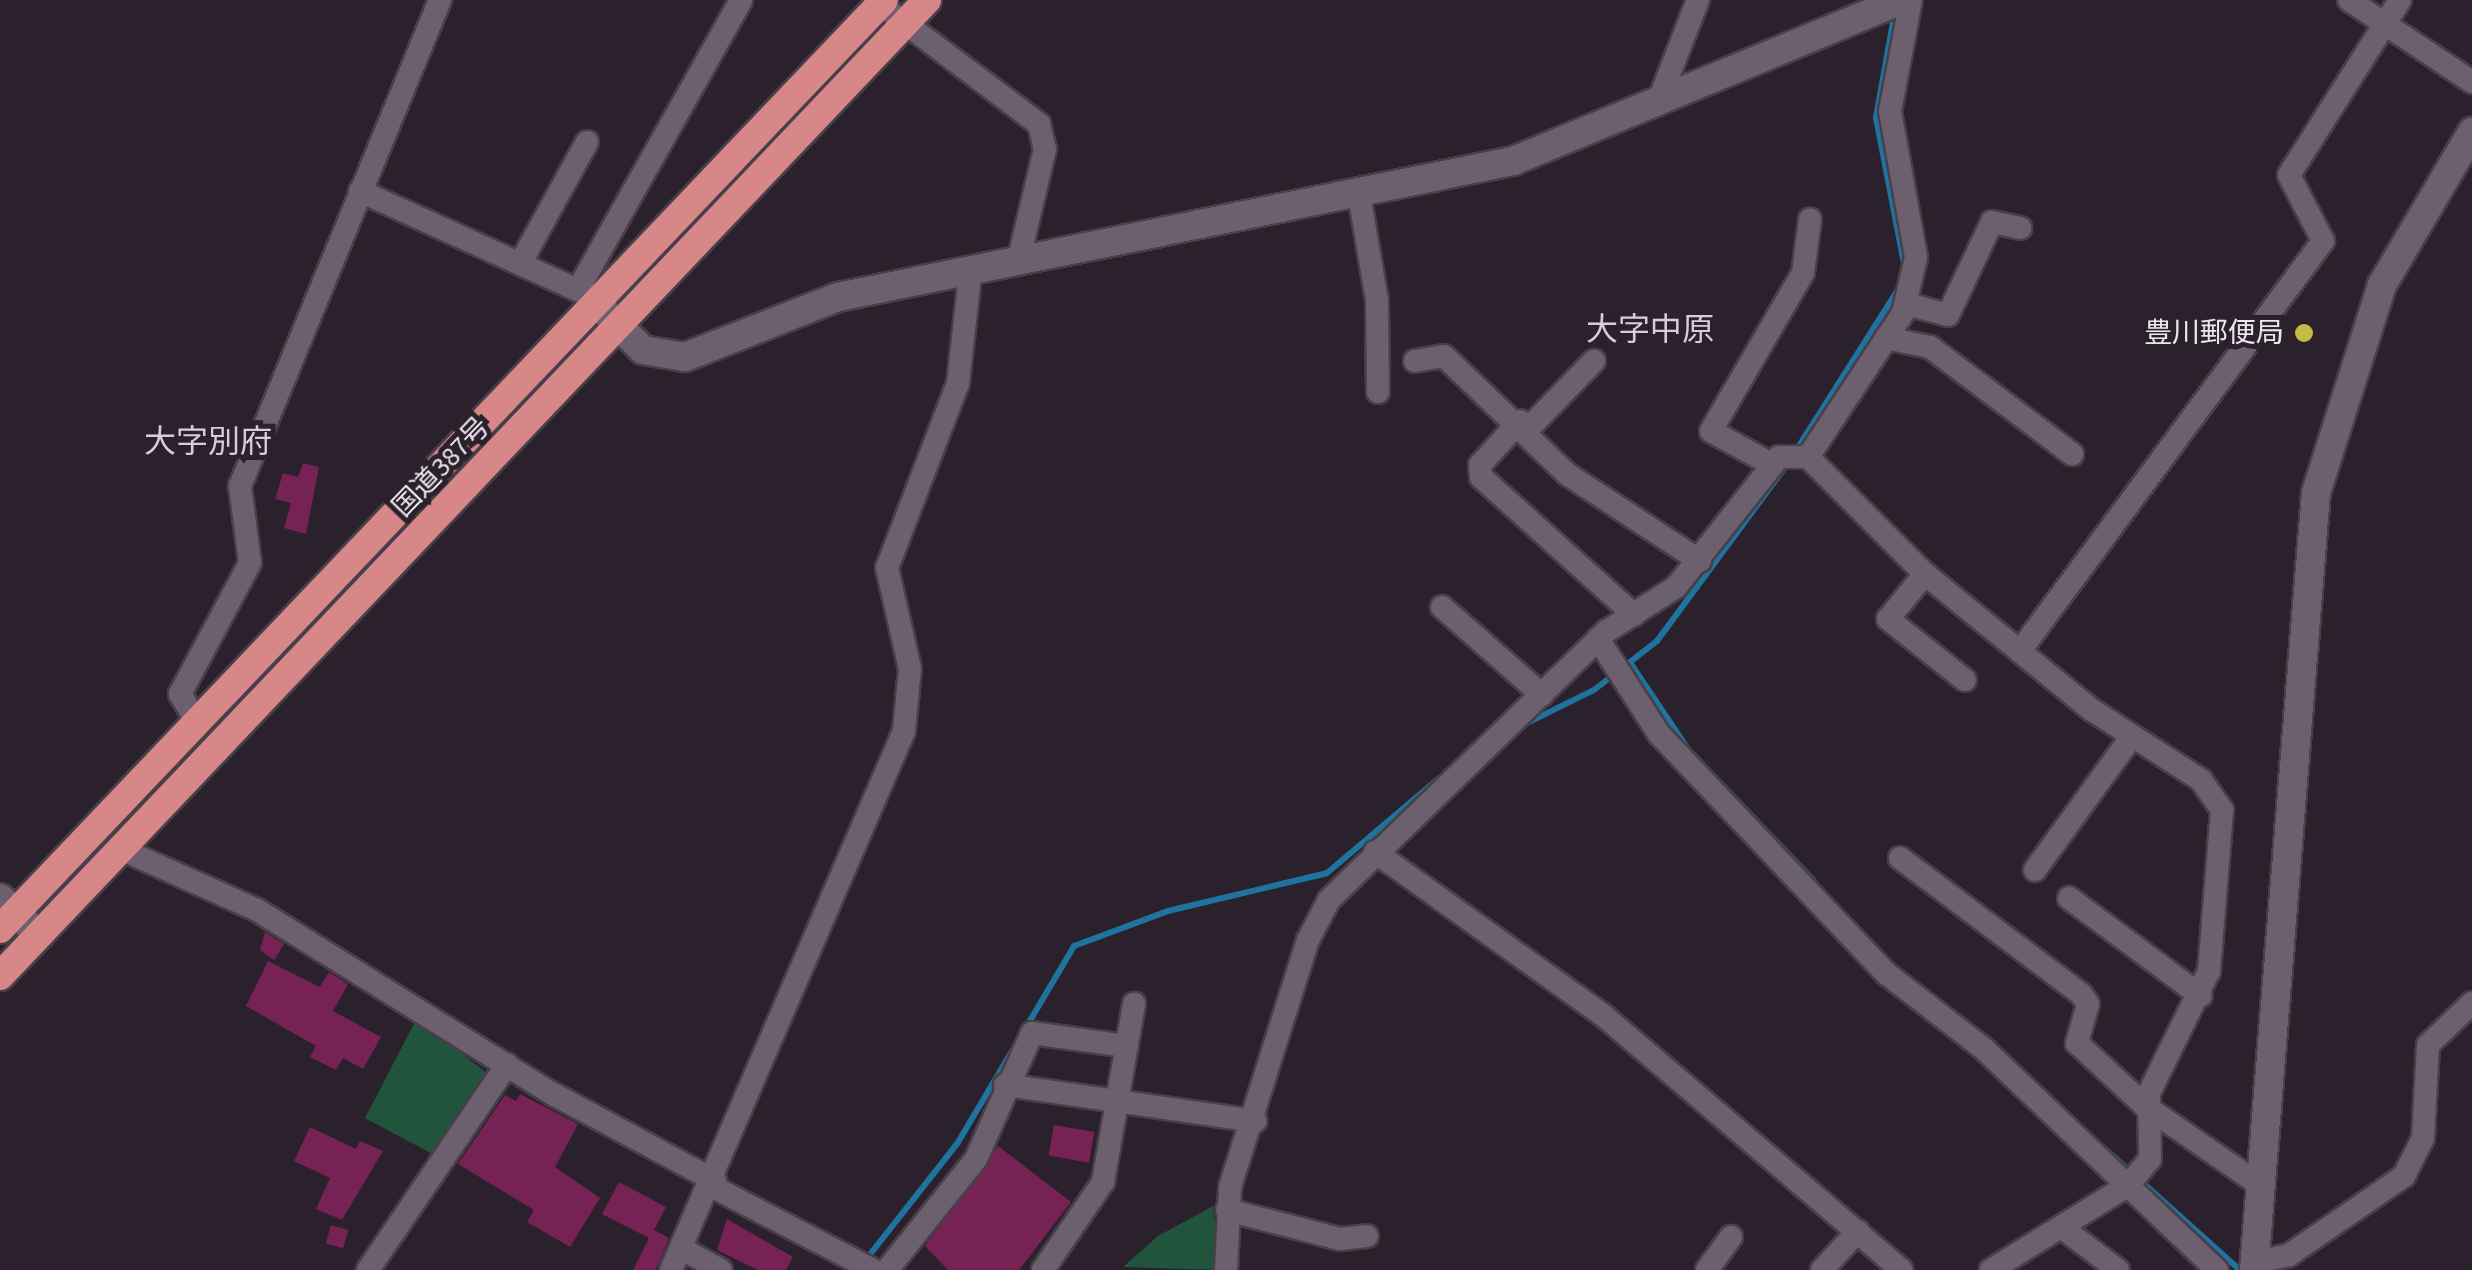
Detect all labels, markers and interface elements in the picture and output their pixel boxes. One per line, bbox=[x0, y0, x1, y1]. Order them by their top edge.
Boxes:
district label: 大字中原 bbox=[1586, 311, 1714, 349]
place label: 豊川郵便局 bbox=[2144, 316, 2284, 350]
marker: 豊川郵便局 bbox=[2293, 322, 2315, 344]
street label: 国道387号 bbox=[385, 410, 497, 524]
district label: 大字別府 bbox=[144, 423, 272, 461]

